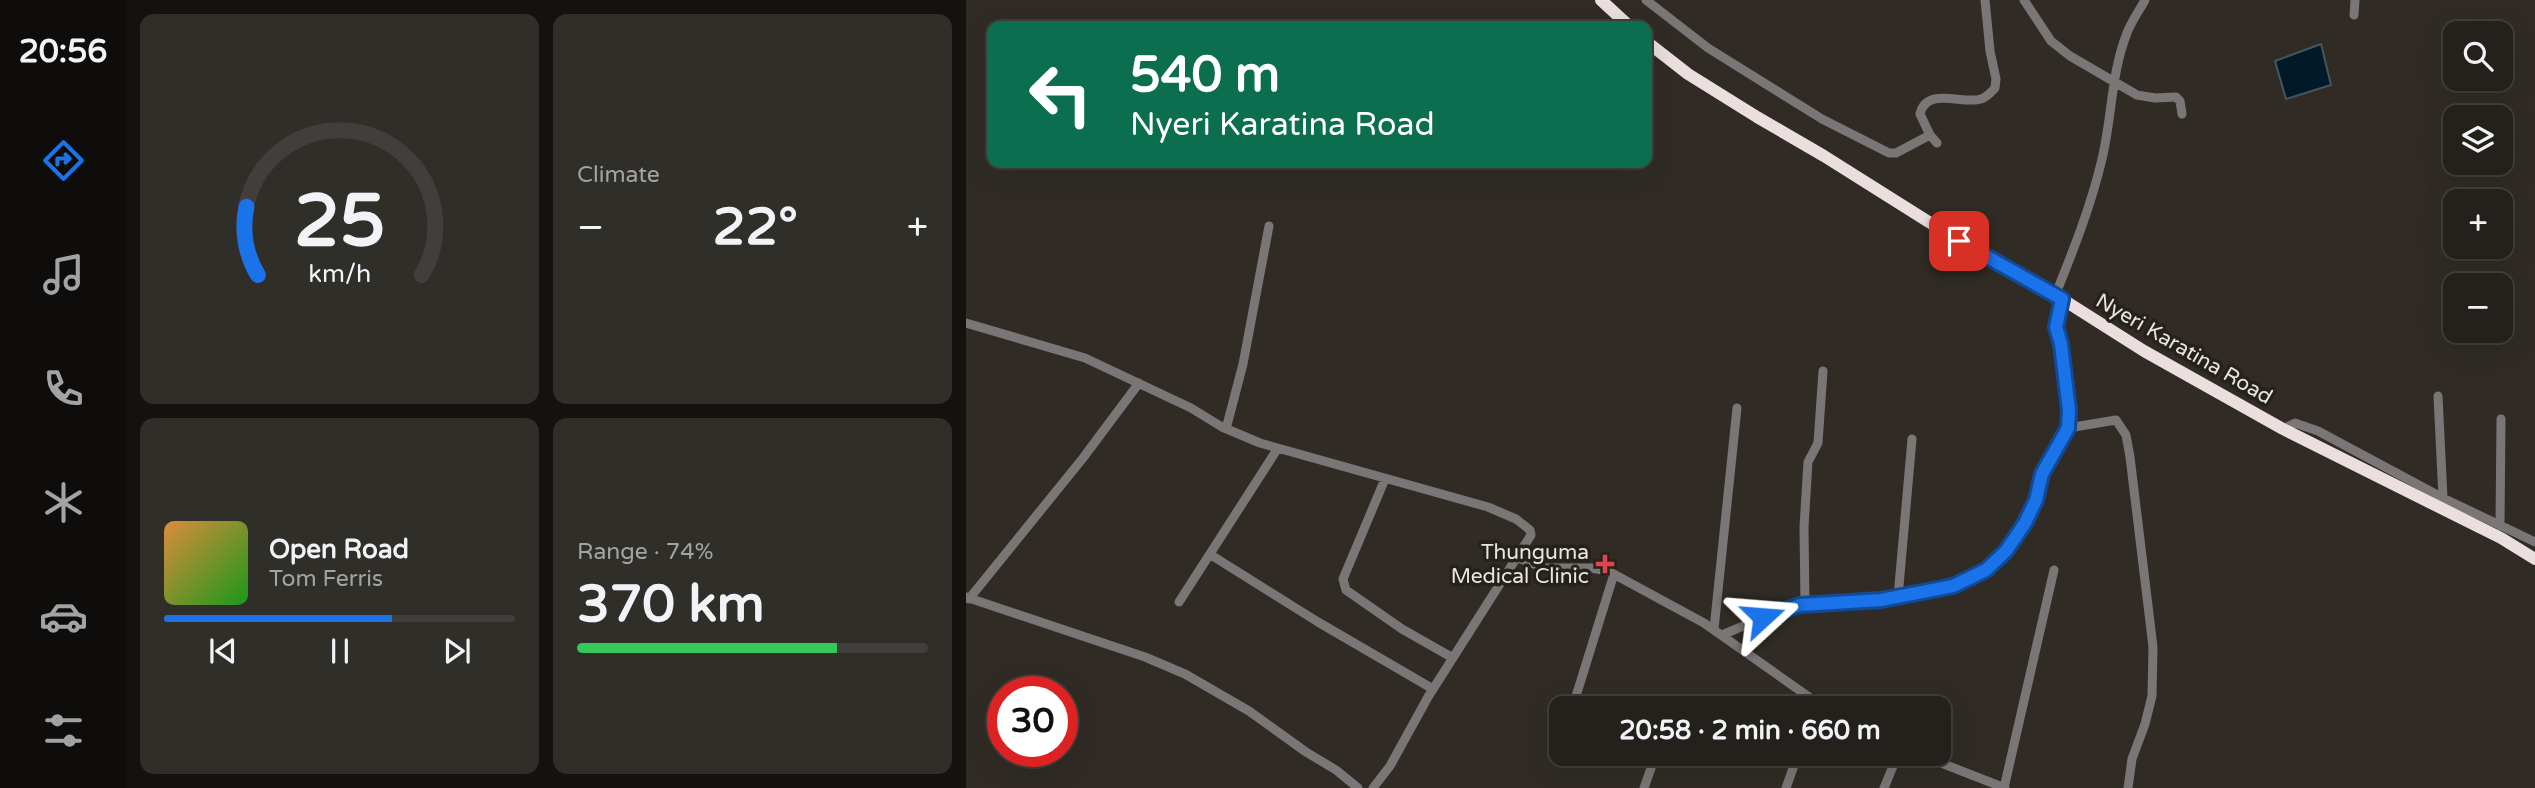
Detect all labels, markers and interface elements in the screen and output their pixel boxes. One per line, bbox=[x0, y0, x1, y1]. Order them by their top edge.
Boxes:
map controls bbox=[2443, 21, 2513, 343]
button: search bbox=[2443, 21, 2513, 91]
text: 20:56 bbox=[19, 33, 107, 71]
text: 540 m bbox=[1130, 46, 1280, 105]
icon: left bbox=[1015, 49, 1106, 140]
button: layers bbox=[2443, 105, 2513, 175]
text: Nyeri Karatina Road bbox=[1130, 106, 1435, 144]
icon: directions bbox=[39, 136, 88, 185]
text: Climate bbox=[577, 161, 660, 189]
text: 25 bbox=[294, 178, 385, 266]
button: + bbox=[2443, 189, 2513, 259]
text: 22° bbox=[713, 196, 798, 259]
text: − bbox=[577, 205, 604, 251]
text: + bbox=[907, 205, 928, 251]
pin bbox=[1929, 211, 1989, 271]
icon: arrive bbox=[1940, 222, 1978, 260]
icon: music bbox=[39, 250, 88, 299]
text: km/h bbox=[308, 259, 371, 289]
button: − bbox=[2443, 273, 2513, 343]
street label: Nyeri Karatina Road bbox=[2091, 288, 2277, 410]
icon: phone bbox=[39, 364, 88, 413]
icon: climate bbox=[39, 478, 88, 527]
text: Open Road bbox=[269, 534, 409, 565]
text: Range · 74% bbox=[577, 538, 713, 566]
place label: Thunguma Medical Clinic bbox=[1451, 540, 1589, 589]
marker: Thunguma Medical Clinic bbox=[1595, 554, 1615, 574]
text: Tom Ferris bbox=[269, 565, 383, 593]
text: 370 km bbox=[577, 573, 765, 636]
position arrow bbox=[1726, 580, 1800, 654]
icon: car bbox=[39, 592, 88, 641]
icon: previous bbox=[204, 632, 242, 670]
icon: pause bbox=[321, 632, 359, 670]
icon: next bbox=[438, 632, 476, 670]
speed limit sign: 30 bbox=[987, 676, 1078, 767]
icon: filters bbox=[39, 706, 88, 755]
text: 20:58 · 2 min · 660 m bbox=[1619, 715, 1881, 746]

